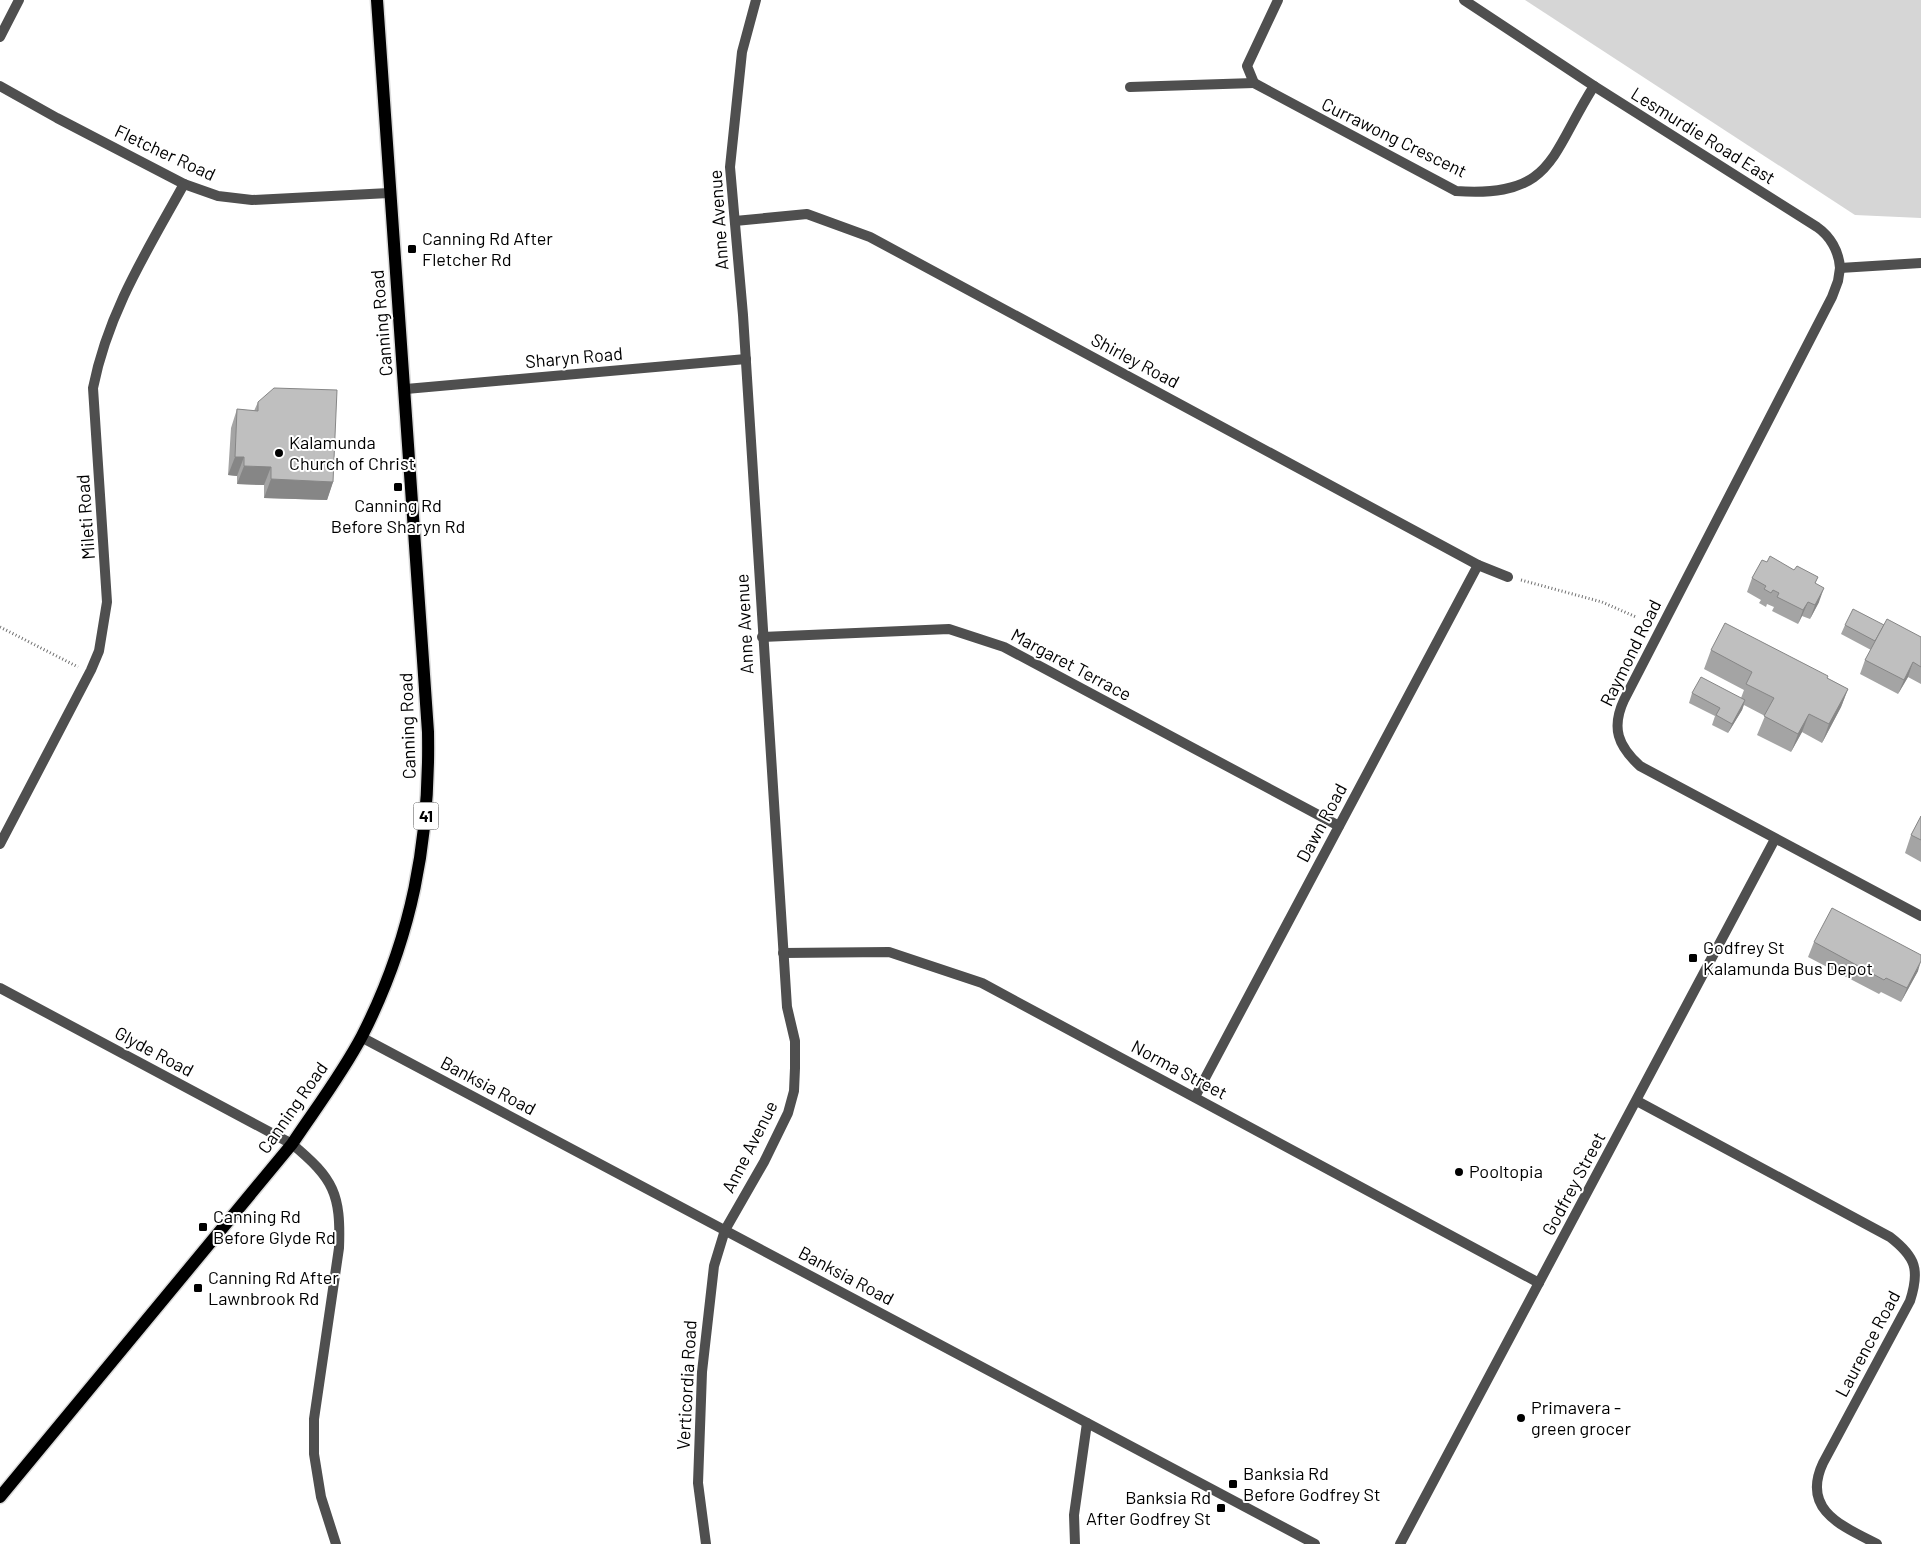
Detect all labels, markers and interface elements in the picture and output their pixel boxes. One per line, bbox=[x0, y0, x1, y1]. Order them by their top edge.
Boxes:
street label: Lesmurdie Road East bbox=[1627, 82, 1780, 188]
street label: Currawong Crescent bbox=[1318, 92, 1471, 182]
street label: Fletcher Road bbox=[112, 119, 219, 185]
street label: Anne Avenue bbox=[704, 169, 732, 271]
place label: Canning Rd After Fletcher Rd bbox=[422, 227, 553, 270]
marker: Canning Rd After Fletcher Rd bbox=[406, 243, 418, 255]
street label: Canning Road bbox=[365, 269, 397, 377]
street label: Shirley Road bbox=[1088, 328, 1183, 392]
street label: Sharyn Road bbox=[524, 342, 624, 372]
place label: Kalamunda Church of Christ bbox=[289, 431, 415, 474]
marker: Kalamunda Church of Christ bbox=[273, 447, 285, 459]
street label: Mileti Road bbox=[71, 474, 99, 561]
marker: Canning Rd Before Sharyn Rd bbox=[392, 481, 404, 493]
place label: Canning Rd Before Sharyn Rd bbox=[331, 494, 465, 537]
street label: Anne Avenue bbox=[730, 573, 758, 675]
street label: Raymond Road bbox=[1595, 596, 1665, 709]
street label: Margaret Terrace bbox=[1008, 623, 1135, 705]
street label: Canning Road bbox=[394, 672, 420, 780]
street label: Dawn Road bbox=[1291, 779, 1351, 866]
road number: 41 bbox=[414, 802, 438, 829]
place label: Godfrey St Kalamunda Bus Depot bbox=[1703, 936, 1873, 979]
marker: Godfrey St Kalamunda Bus Depot bbox=[1687, 952, 1699, 964]
street label: Glyde Road bbox=[111, 1021, 198, 1081]
street label: Norma Street bbox=[1128, 1035, 1231, 1104]
street label: Banksia Road bbox=[437, 1051, 540, 1119]
street label: Canning Road bbox=[253, 1057, 332, 1157]
street label: Anne Avenue bbox=[716, 1097, 782, 1196]
street label: Godfrey Street bbox=[1537, 1128, 1610, 1239]
place label: Pooltopia bbox=[1469, 1160, 1543, 1182]
marker: Pooltopia bbox=[1453, 1166, 1465, 1178]
place label: Canning Rd Before Glyde Rd bbox=[213, 1205, 336, 1248]
marker: Canning Rd Before Glyde Rd bbox=[197, 1221, 209, 1233]
street label: Banksia Road bbox=[795, 1241, 898, 1309]
place label: Canning Rd After Lawnbrook Rd bbox=[208, 1266, 339, 1309]
marker: Canning Rd After Lawnbrook Rd bbox=[192, 1282, 204, 1294]
street label: Laurence Road bbox=[1830, 1287, 1904, 1400]
street label: Verticordia Road bbox=[672, 1320, 700, 1450]
place label: Primavera - green grocer bbox=[1531, 1396, 1631, 1439]
marker: Primavera - green grocer bbox=[1515, 1412, 1527, 1424]
place label: Banksia Rd Before Godfrey St bbox=[1243, 1462, 1381, 1505]
marker: Banksia Rd Before Godfrey St bbox=[1227, 1478, 1239, 1490]
place label: Banksia Rd After Godfrey St bbox=[1086, 1486, 1211, 1529]
marker: Banksia Rd After Godfrey St bbox=[1215, 1502, 1227, 1514]

